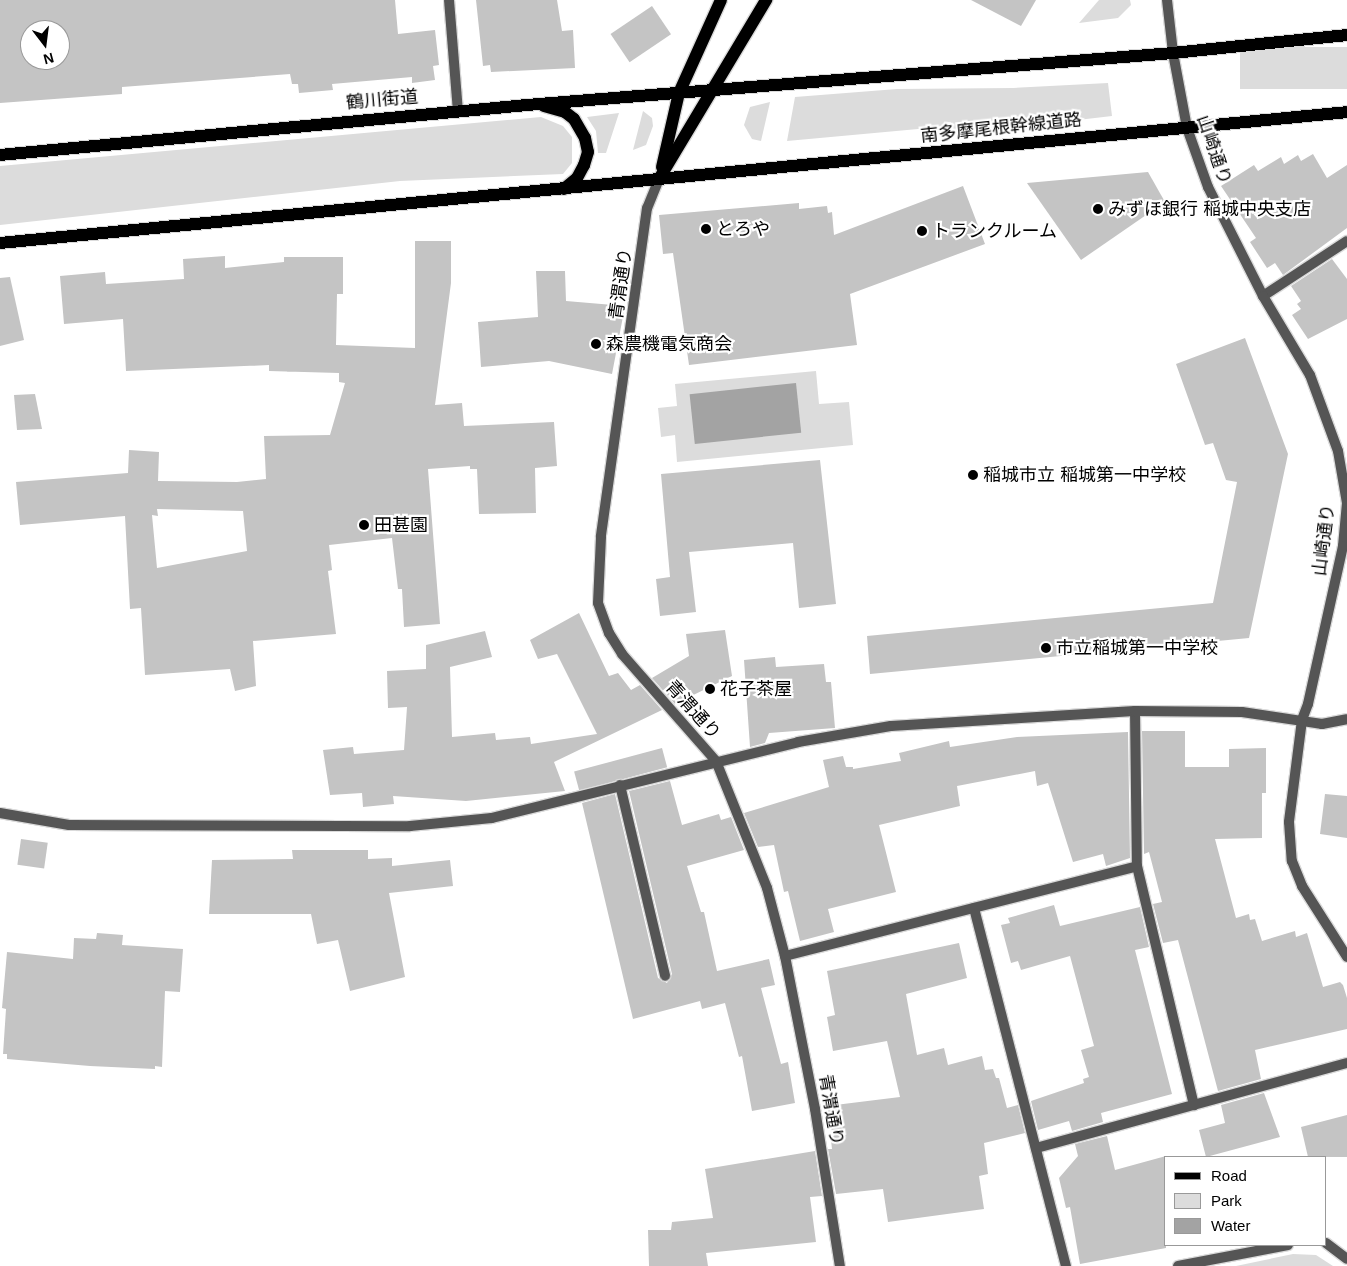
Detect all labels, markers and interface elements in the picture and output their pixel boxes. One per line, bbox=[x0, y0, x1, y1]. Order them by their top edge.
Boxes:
north arrow bbox=[20, 20, 70, 70]
text: N bbox=[42, 49, 56, 68]
street label: 鶴川街道 bbox=[345, 86, 419, 114]
street label: 南多摩尾根幹線道路 bbox=[919, 109, 1083, 147]
street label: 山崎通り bbox=[1192, 112, 1236, 188]
place label: みずほ銀行 稲城中央支店 bbox=[1108, 198, 1311, 220]
marker: みずほ銀行 稲城中央支店 bbox=[1092, 203, 1104, 215]
place label: とろや bbox=[716, 218, 770, 240]
place label: トランクルーム bbox=[932, 220, 1058, 242]
marker: とろや bbox=[700, 223, 712, 235]
marker: トランクルーム bbox=[916, 225, 928, 237]
street label: 青渭通り bbox=[605, 247, 637, 321]
place label: 森農機電気商会 bbox=[606, 333, 732, 355]
marker: 森農機電気商会 bbox=[590, 338, 602, 350]
place label: 稲城市立 稲城第一中学校 bbox=[983, 464, 1186, 486]
marker: 稲城市立 稲城第一中学校 bbox=[967, 469, 979, 481]
street label: 山崎通り bbox=[1309, 503, 1339, 577]
place label: 田甚園 bbox=[374, 514, 428, 536]
marker: 田甚園 bbox=[358, 519, 370, 531]
place label: 市立稲城第一中学校 bbox=[1056, 637, 1218, 659]
marker: 市立稲城第一中学校 bbox=[1040, 642, 1052, 654]
street label: 青渭通り bbox=[661, 676, 725, 744]
place label: 花子茶屋 bbox=[720, 678, 792, 700]
marker: 花子茶屋 bbox=[704, 683, 716, 695]
street label: 青渭通り bbox=[814, 1073, 848, 1147]
legend bbox=[1164, 1156, 1327, 1246]
text: Road bbox=[1211, 1167, 1247, 1184]
text: Park bbox=[1211, 1192, 1242, 1209]
text: Water bbox=[1211, 1217, 1250, 1234]

